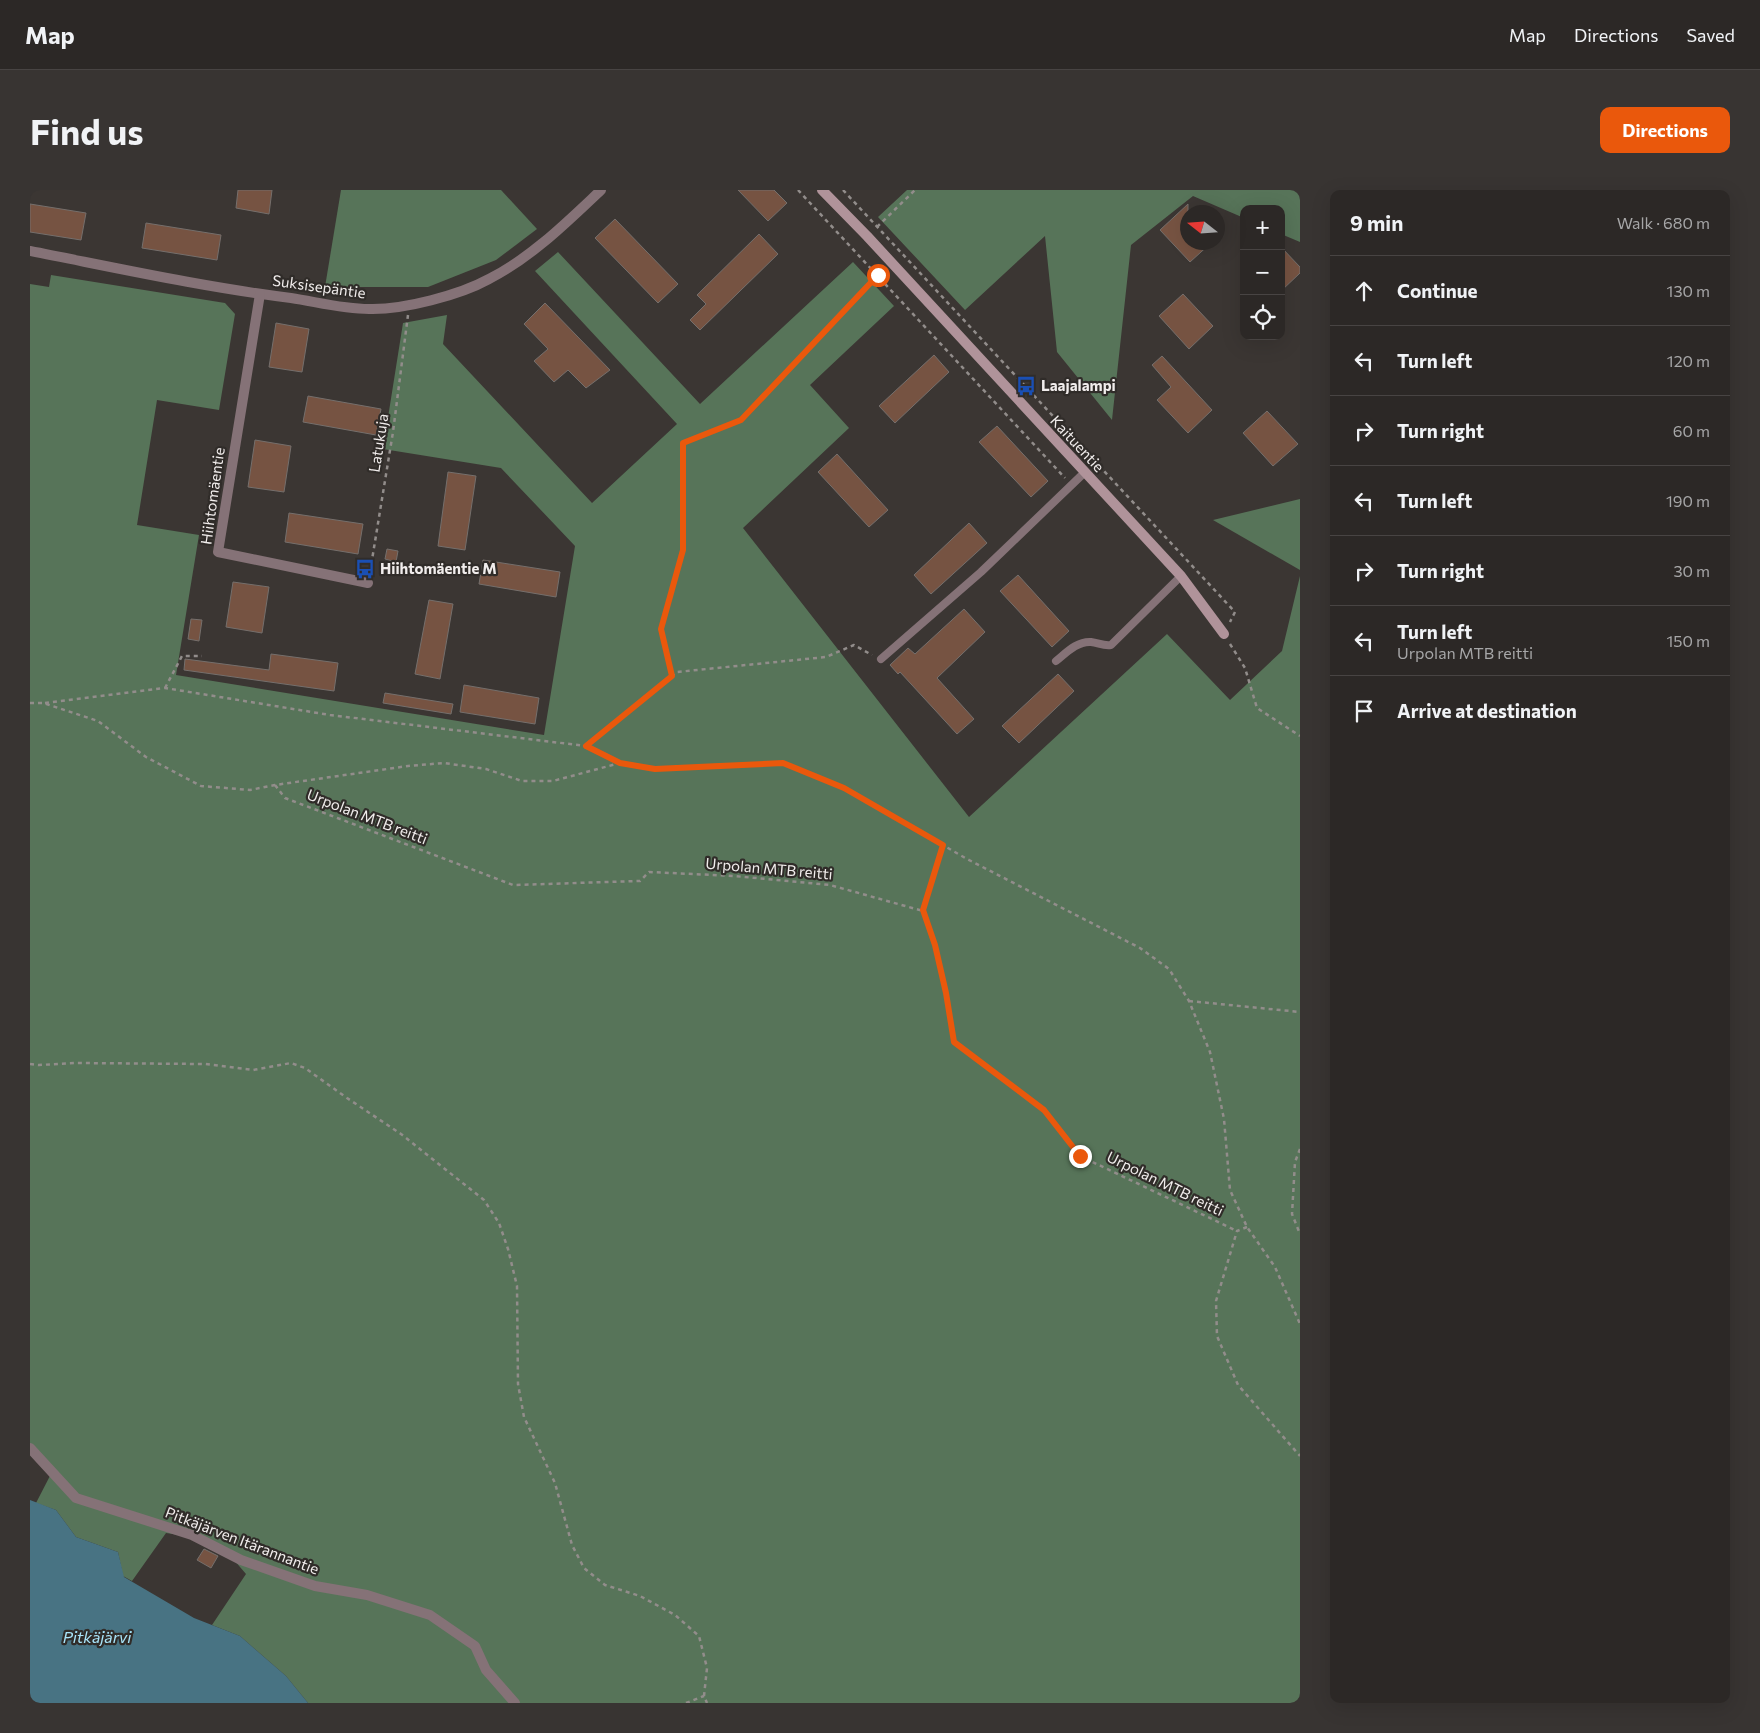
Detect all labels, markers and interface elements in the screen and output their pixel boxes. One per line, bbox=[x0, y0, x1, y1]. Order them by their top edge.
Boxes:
text: Map bbox=[25, 20, 75, 49]
text: Map bbox=[1509, 24, 1546, 46]
text: Directions bbox=[1574, 24, 1658, 46]
text: Saved bbox=[1686, 24, 1735, 46]
button: Directions bbox=[1600, 107, 1730, 153]
text: Find us bbox=[30, 109, 144, 152]
north arrow bbox=[1180, 205, 1225, 250]
map controls bbox=[1240, 205, 1285, 340]
button: + bbox=[1240, 205, 1285, 250]
text: 9 min bbox=[1350, 210, 1403, 235]
text: Walk · 680 m bbox=[1617, 213, 1710, 232]
button: − bbox=[1240, 250, 1285, 295]
route start bbox=[867, 264, 890, 287]
street label: Suksisepäntie bbox=[271, 271, 367, 301]
icon: ahead bbox=[1350, 277, 1378, 305]
text: Continue bbox=[1397, 279, 1477, 302]
text: 130 m bbox=[1667, 281, 1710, 300]
button: locate bbox=[1240, 295, 1285, 340]
icon: left bbox=[1350, 347, 1378, 375]
text: Turn left bbox=[1397, 349, 1472, 372]
text: 120 m bbox=[1667, 351, 1710, 370]
bus stop icon: Laajalampi bbox=[1015, 375, 1037, 397]
place label: Laajalampi bbox=[1041, 376, 1116, 394]
street label: Kaituentie bbox=[1047, 411, 1108, 475]
street label: Latukuja bbox=[364, 412, 392, 473]
icon: right bbox=[1350, 417, 1378, 445]
text: Turn right bbox=[1397, 419, 1484, 442]
text: 60 m bbox=[1673, 421, 1710, 440]
street label: Hiihtomäentie bbox=[196, 446, 228, 546]
icon: left bbox=[1350, 487, 1378, 515]
text: Turn left bbox=[1397, 489, 1472, 512]
text: 190 m bbox=[1666, 491, 1710, 510]
icon: right bbox=[1350, 557, 1378, 585]
bus stop icon: Hiihtomäentie M bbox=[354, 558, 376, 580]
place label: Hiihtomäentie M bbox=[380, 559, 497, 577]
text: Turn right bbox=[1397, 559, 1484, 582]
text: 30 m bbox=[1673, 561, 1710, 580]
text: Turn left bbox=[1397, 620, 1472, 643]
icon: left bbox=[1350, 627, 1378, 655]
text: 150 m bbox=[1667, 631, 1710, 650]
text: Urpolan MTB reitti bbox=[1397, 643, 1533, 662]
icon: arrive bbox=[1350, 697, 1378, 725]
text: Arrive at destination bbox=[1397, 699, 1577, 722]
street label: Urpolan MTB reitti bbox=[305, 785, 430, 847]
street label: Urpolan MTB reitti bbox=[705, 853, 833, 883]
route end bbox=[1069, 1145, 1092, 1168]
street label: Urpolan MTB reitti bbox=[1104, 1147, 1227, 1219]
street label: Pitkäjärven Itärannantie bbox=[163, 1502, 322, 1578]
water label: Pitkäjärvi bbox=[63, 1627, 132, 1646]

